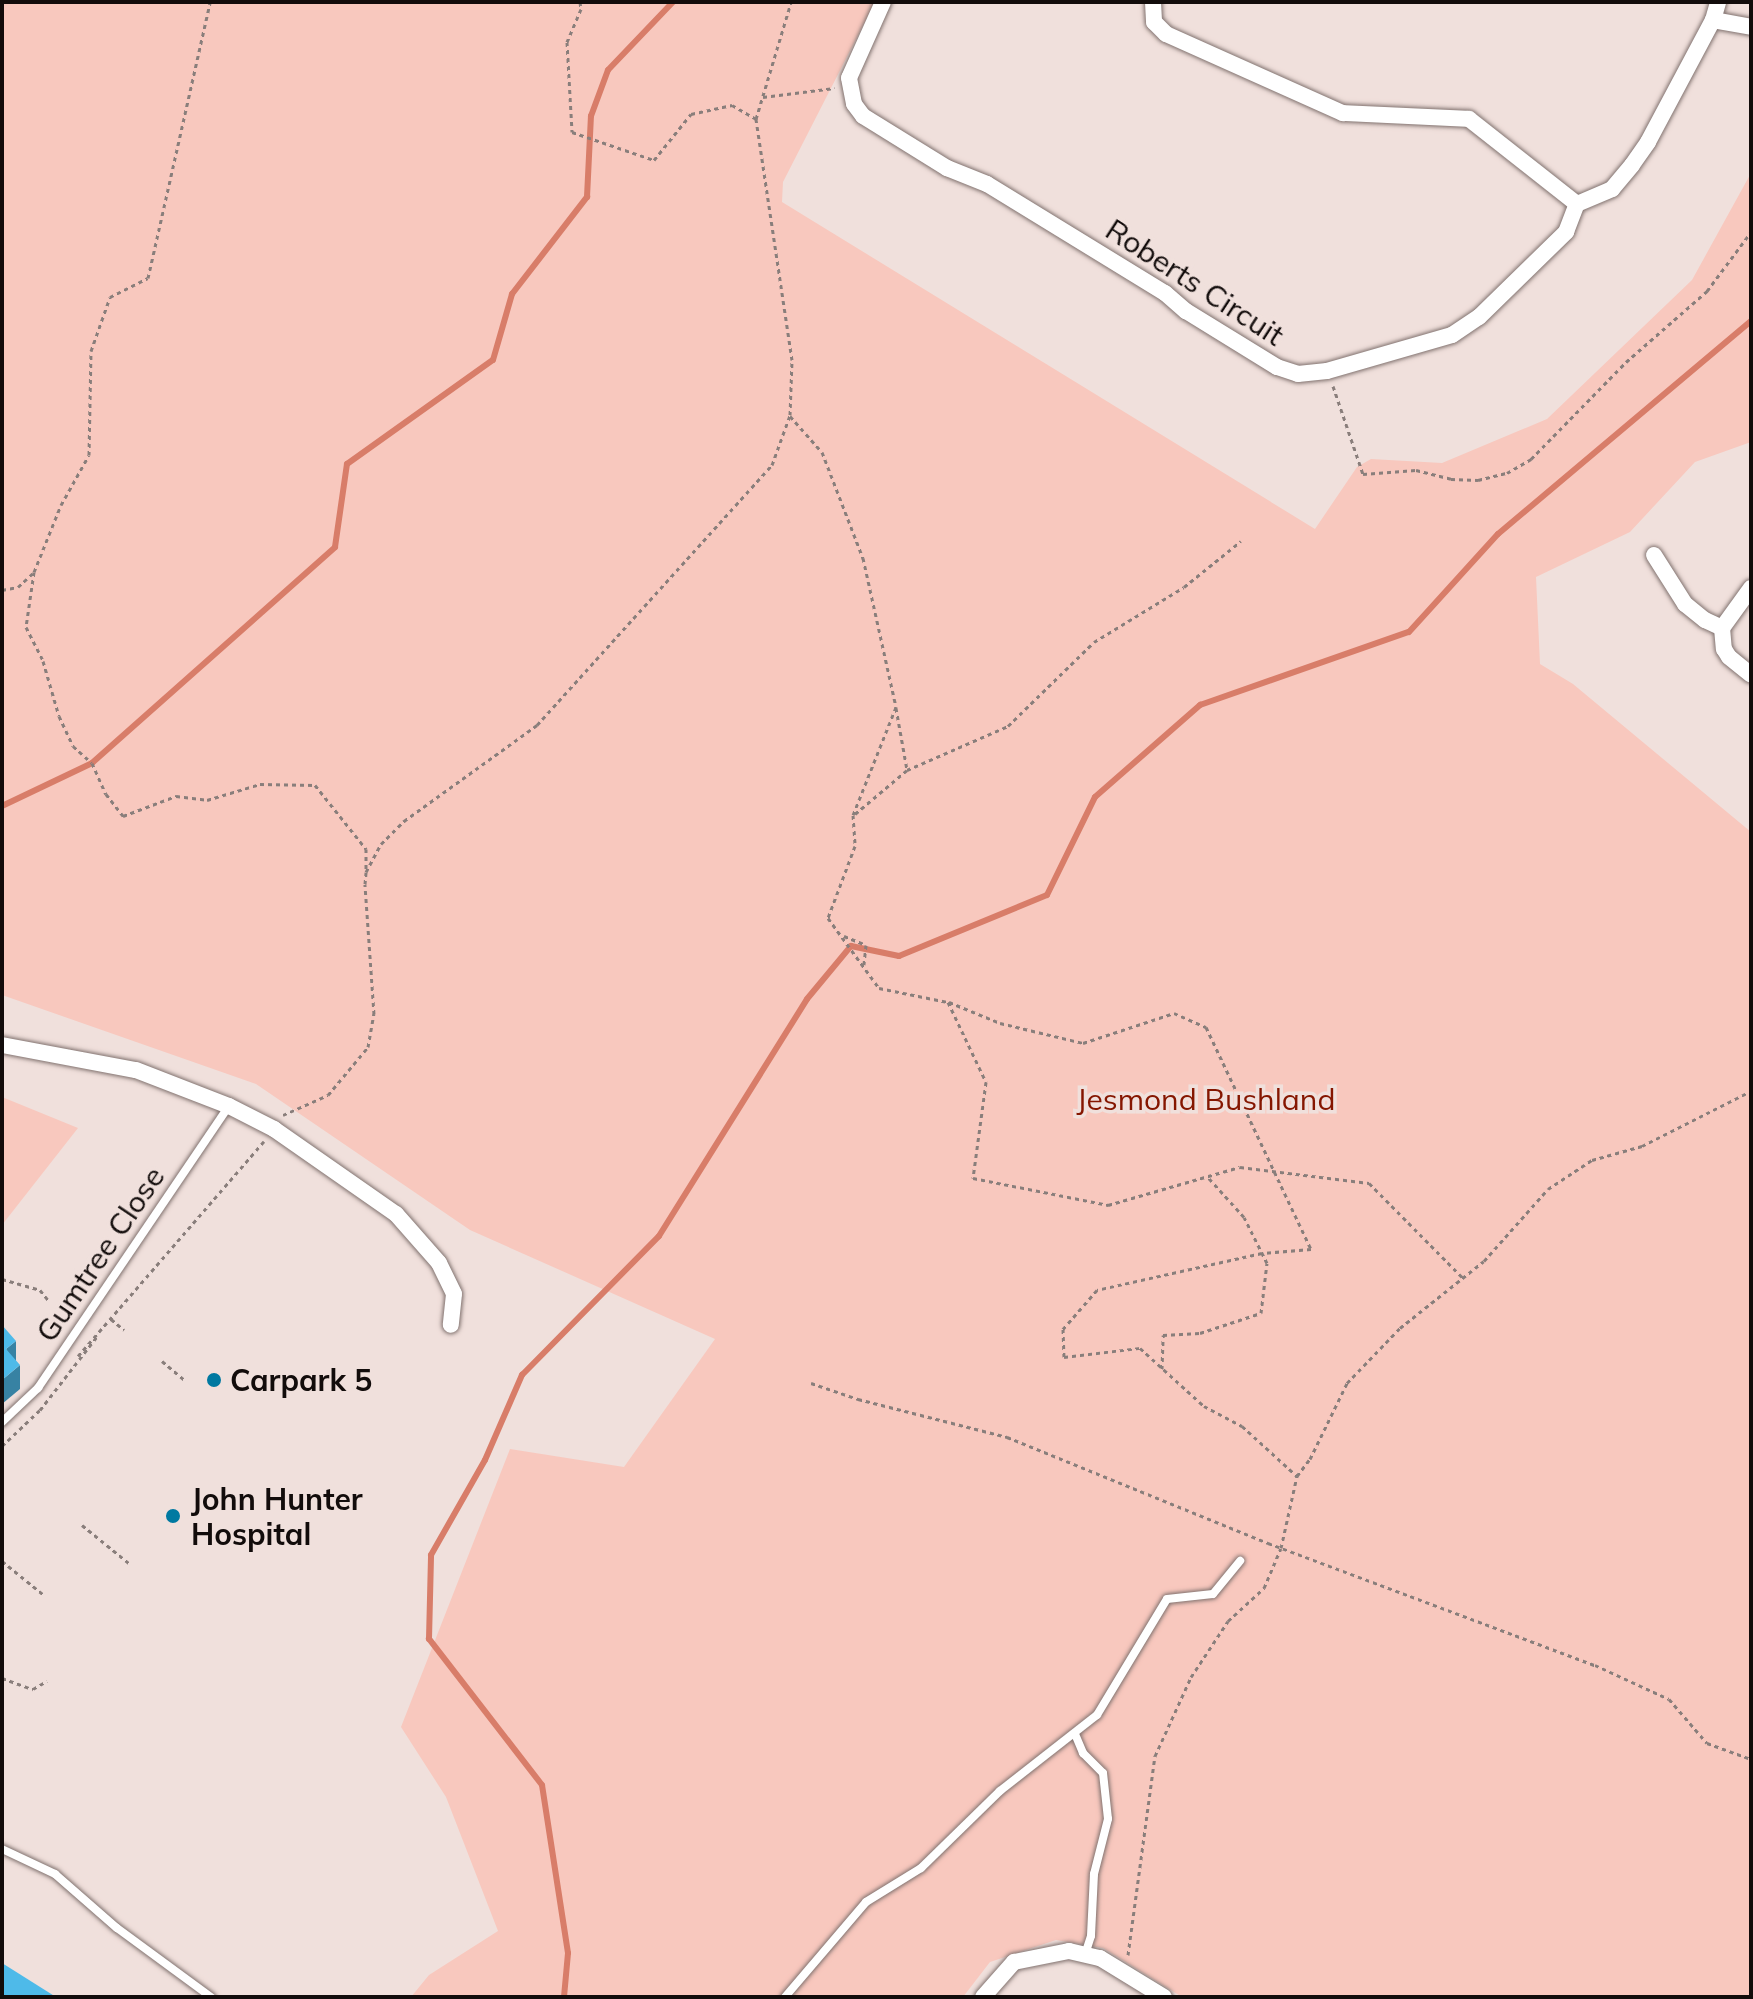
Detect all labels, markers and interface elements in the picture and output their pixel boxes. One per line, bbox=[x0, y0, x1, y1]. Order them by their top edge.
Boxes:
street label: Roberts Circuit bbox=[1099, 211, 1291, 353]
park label: Jesmond Bushland bbox=[1077, 1081, 1335, 1117]
street label: Gumtree Close bbox=[28, 1160, 172, 1348]
place label: Carpark 5 bbox=[230, 1362, 372, 1398]
marker: Carpark 5 bbox=[205, 1371, 223, 1389]
place label: John Hunter Hospital bbox=[191, 1481, 363, 1552]
marker: John Hunter Hospital bbox=[162, 1505, 184, 1527]

